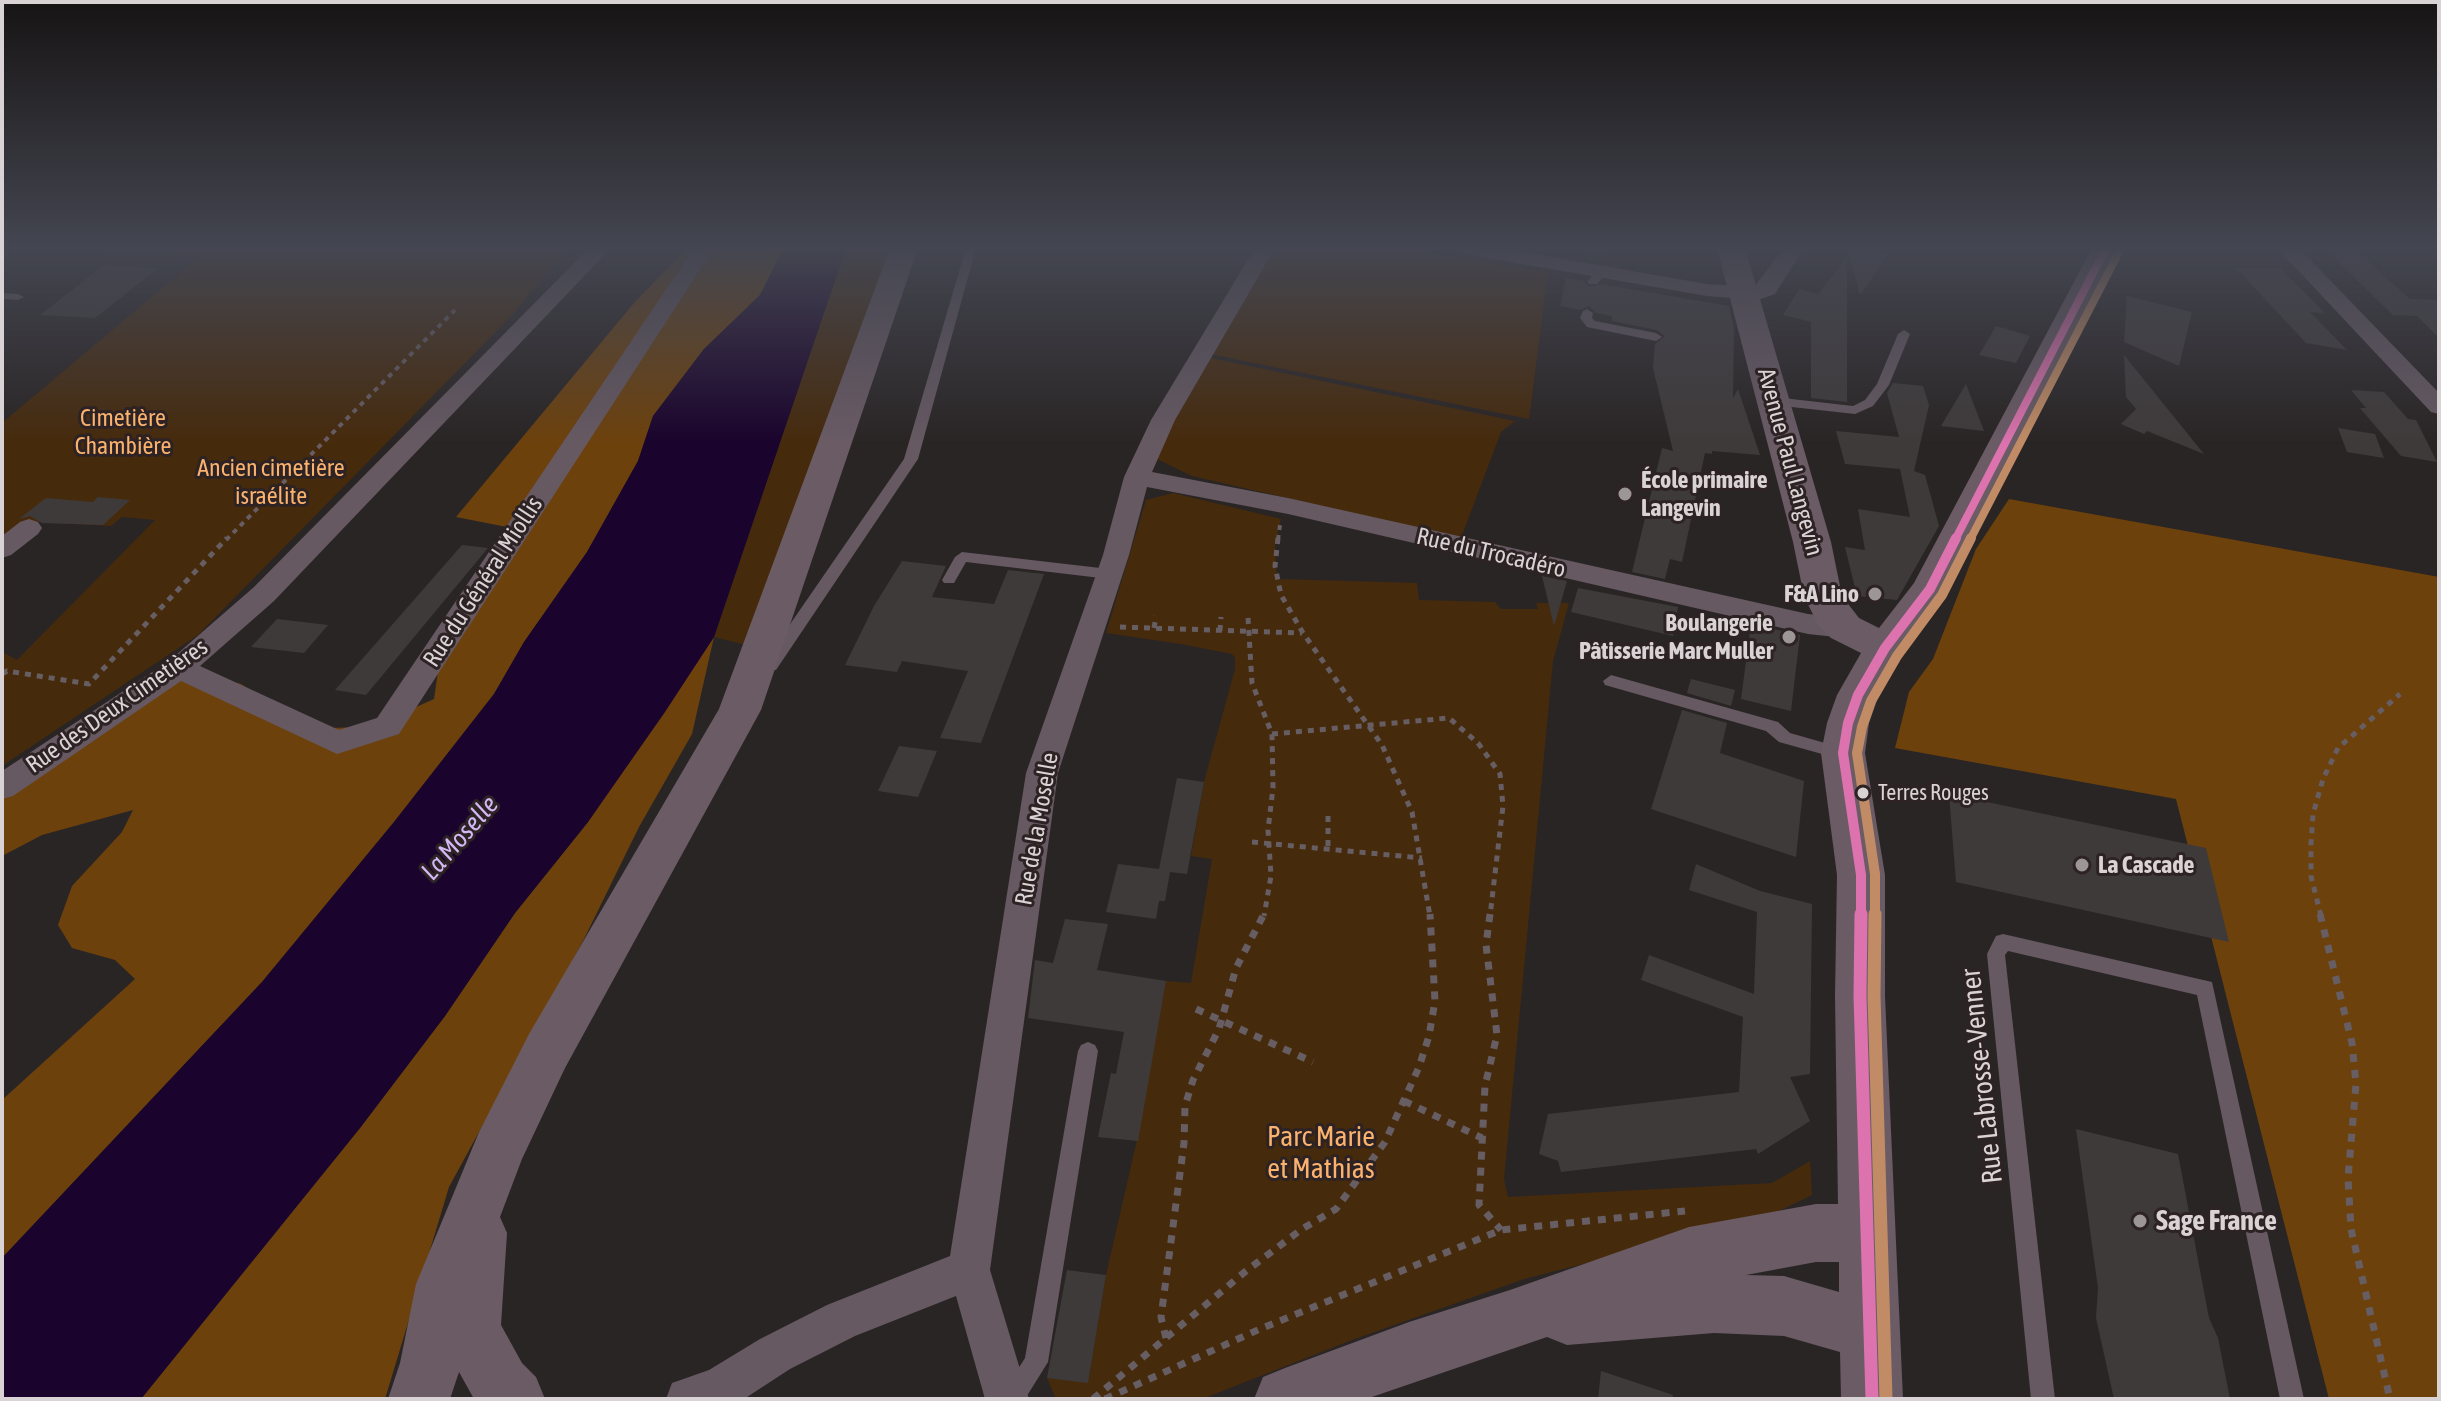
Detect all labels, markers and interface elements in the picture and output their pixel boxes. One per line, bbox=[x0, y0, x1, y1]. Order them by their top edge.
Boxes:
street label: Avenue Paul Langevin bbox=[1751, 365, 1829, 559]
park label: Cimetière Chambière bbox=[75, 404, 171, 460]
park label: Ancien cimetière israélite bbox=[197, 454, 345, 510]
place label: École primaire Langevin bbox=[1641, 466, 1768, 522]
marker: École primaire Langevin bbox=[1616, 485, 1634, 503]
street label: Rue du Général Miollis bbox=[417, 491, 549, 673]
street label: Rue du Trocadéro bbox=[1414, 522, 1568, 584]
place label: F&A Lino bbox=[1784, 580, 1859, 608]
marker: F&A Lino bbox=[1866, 585, 1884, 603]
place label: Boulangerie Pâtisserie Marc Muller bbox=[1579, 609, 1773, 665]
marker: Boulangerie Pâtisserie Marc Muller bbox=[1780, 628, 1798, 646]
street label: Rue des Deux Cimetières bbox=[21, 633, 213, 779]
street label: Rue de la Moselle bbox=[1009, 751, 1065, 907]
place label: Terres Rouges bbox=[1878, 780, 1989, 806]
marker: Terres Rouges bbox=[1855, 785, 1871, 801]
water label: La Moselle bbox=[415, 789, 505, 887]
place label: La Cascade bbox=[2098, 851, 2194, 879]
marker: La Cascade bbox=[2073, 856, 2091, 874]
street label: Rue Labrosse-Venner bbox=[1954, 967, 2010, 1185]
park label: Parc Marie et Mathias bbox=[1267, 1120, 1375, 1186]
place label: Sage France bbox=[2156, 1204, 2277, 1238]
marker: Sage France bbox=[2131, 1212, 2149, 1230]

